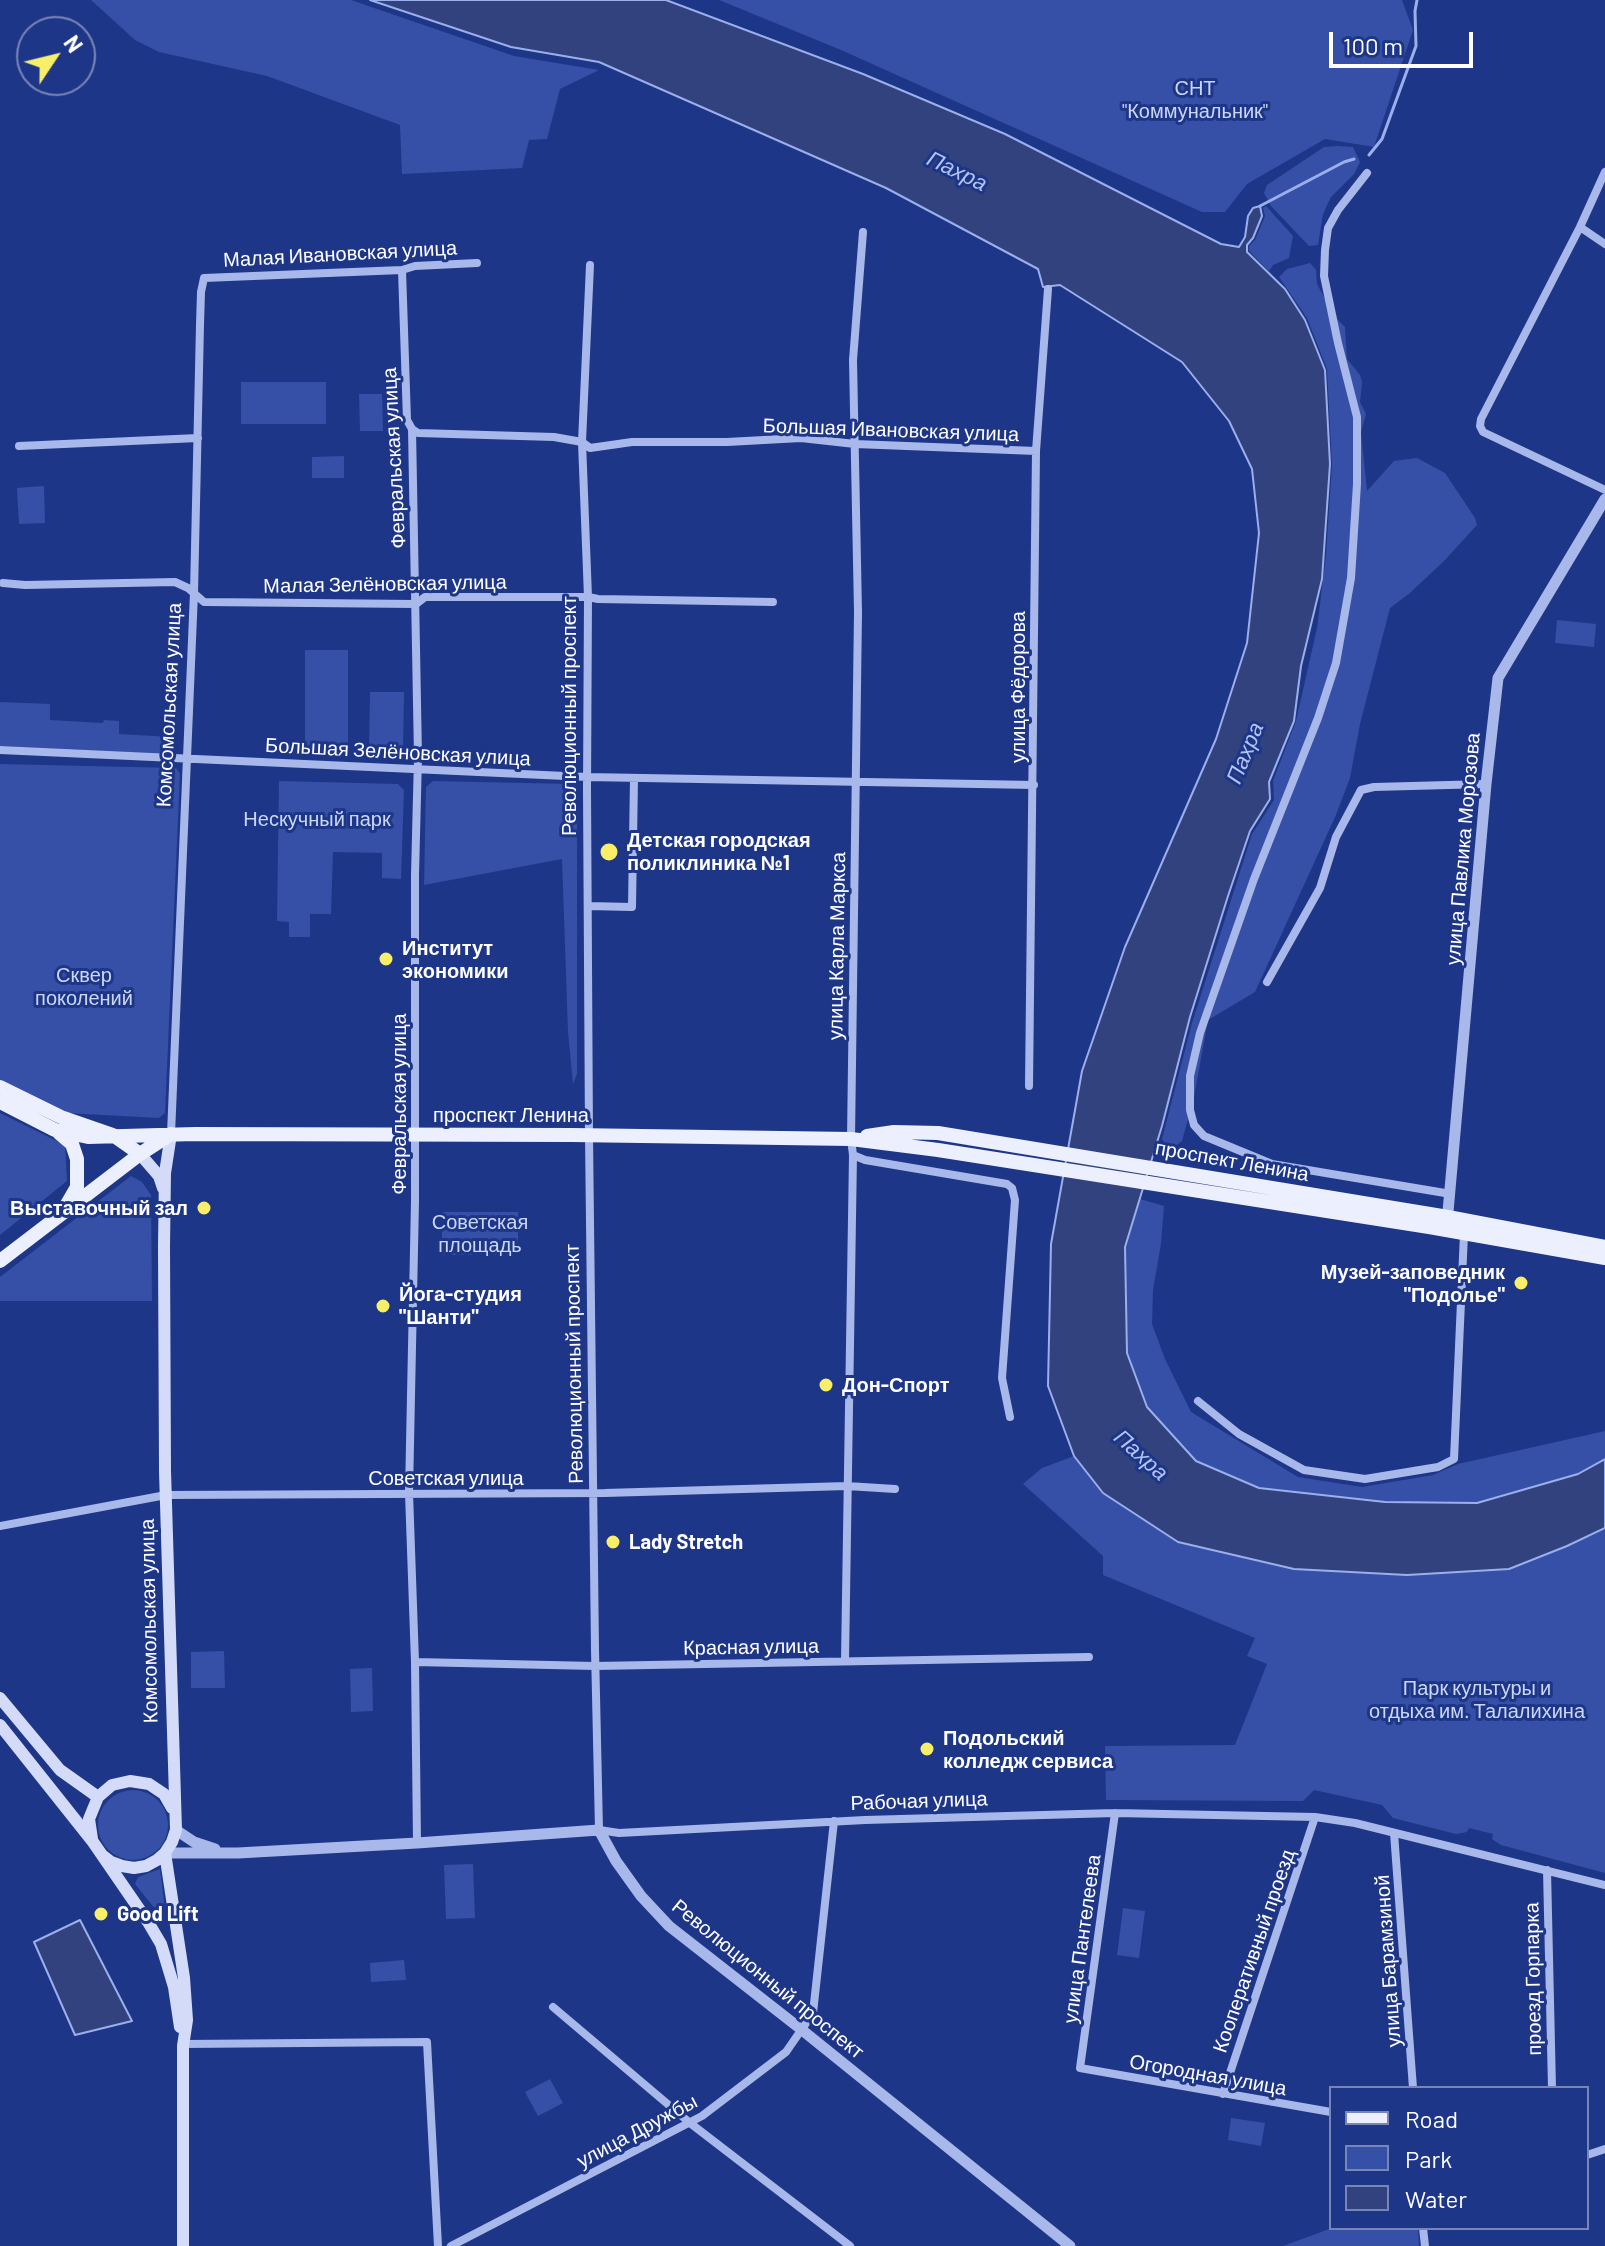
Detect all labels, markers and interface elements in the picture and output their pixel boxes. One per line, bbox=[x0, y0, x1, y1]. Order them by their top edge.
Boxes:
north arrow bbox=[16, 16, 96, 96]
scale bar bbox=[1333, 16, 1477, 66]
text: N bbox=[59, 30, 89, 57]
text: 100 m bbox=[1343, 31, 1403, 60]
park label: СНТ "Коммунальник" bbox=[1122, 76, 1268, 123]
water label: Пахра bbox=[923, 145, 991, 197]
street label: Малая Ивановская улица bbox=[222, 236, 458, 272]
street label: Февральская улица bbox=[377, 367, 411, 549]
street label: Большая Ивановская улица bbox=[762, 414, 1020, 446]
street label: Малая Зелёновская улица bbox=[263, 570, 507, 598]
street label: Революционный проспект bbox=[557, 596, 581, 836]
street label: Комсомольская улица bbox=[152, 602, 186, 808]
street label: улица Фёдорова bbox=[1006, 611, 1030, 763]
water label: Пахра bbox=[1221, 719, 1269, 787]
street label: улица Павлика Морозова bbox=[1441, 732, 1485, 966]
street label: Большая Зелёновская улица bbox=[265, 733, 531, 771]
park label: Нескучный парк bbox=[243, 807, 391, 831]
place label: Детская городская поликлиника №1 bbox=[627, 828, 811, 875]
marker: Детская городская поликлиника №1 bbox=[598, 841, 620, 863]
street label: улица Карла Маркса bbox=[823, 852, 851, 1040]
place label: Институт экономики bbox=[402, 936, 508, 983]
marker: Институт экономики bbox=[377, 950, 395, 968]
park label: Сквер поколений bbox=[35, 963, 133, 1010]
street label: Февральская улица bbox=[387, 1013, 411, 1195]
street label: проспект Ленина bbox=[433, 1103, 589, 1127]
street label: проспект Ленина bbox=[1153, 1136, 1311, 1186]
place label: Выставочный зал bbox=[10, 1196, 188, 1220]
marker: Выставочный зал bbox=[195, 1199, 213, 1217]
park label: Советская площадь bbox=[432, 1210, 528, 1257]
street label: Революционный проспект bbox=[560, 1244, 588, 1484]
place label: Музей-заповедник "Подолье" bbox=[1321, 1260, 1505, 1307]
marker: Музей-заповедник "Подолье" bbox=[1512, 1274, 1530, 1292]
place label: Йога-студия "Шанти" bbox=[399, 1282, 522, 1329]
marker: Йога-студия "Шанти" bbox=[374, 1297, 392, 1315]
place label: Дон-Спорт bbox=[842, 1373, 949, 1397]
marker: Дон-Спорт bbox=[817, 1376, 835, 1394]
water label: Пахра bbox=[1109, 1424, 1173, 1486]
street label: Советская улица bbox=[368, 1466, 524, 1490]
street label: Комсомольская улица bbox=[135, 1519, 163, 1723]
place label: Lady Stretch bbox=[629, 1530, 743, 1554]
marker: Lady Stretch bbox=[604, 1533, 622, 1551]
street label: Красная улица bbox=[683, 1634, 819, 1660]
park label: Парк культуры и отдыха им. Талалихина bbox=[1369, 1676, 1585, 1723]
place label: Подольский колледж сервиса bbox=[943, 1726, 1113, 1773]
marker: Подольский колледж сервиса bbox=[918, 1740, 936, 1758]
street label: Рабочая улица bbox=[850, 1787, 988, 1815]
street label: Кооперативный проезд bbox=[1208, 1846, 1300, 2056]
street label: улица Пантелеева bbox=[1058, 1853, 1106, 2025]
street label: улица Барамзиной bbox=[1370, 1874, 1406, 2048]
street label: Революционный проспект bbox=[667, 1894, 869, 2064]
place label: Good Lift bbox=[117, 1902, 199, 1926]
street label: проезд Горпарка bbox=[1520, 1902, 1546, 2056]
marker: Good Lift bbox=[92, 1905, 110, 1923]
street label: Огородная улица bbox=[1128, 2049, 1288, 2101]
legend bbox=[1329, 2086, 1589, 2230]
street label: улица Дружбы bbox=[573, 2089, 701, 2173]
text: Road bbox=[1405, 2104, 1458, 2133]
text: Park bbox=[1405, 2144, 1452, 2173]
text: Water bbox=[1405, 2184, 1467, 2213]

